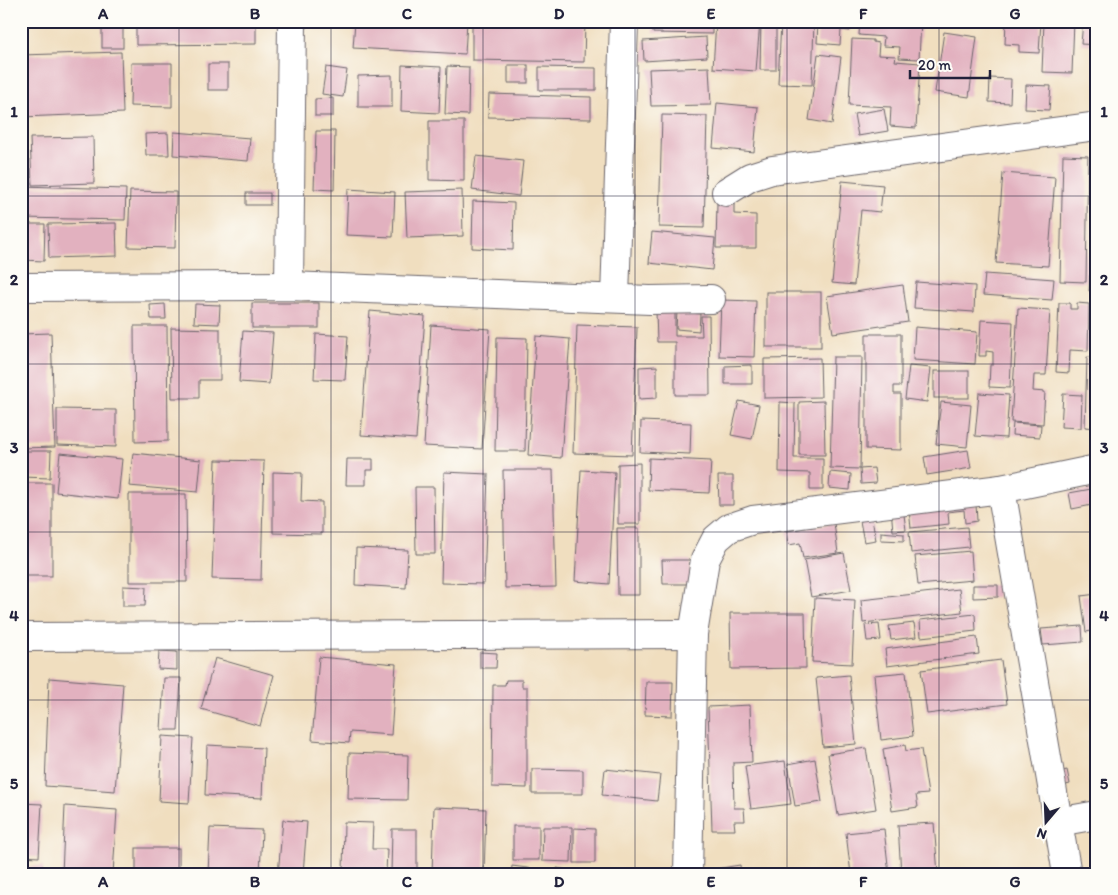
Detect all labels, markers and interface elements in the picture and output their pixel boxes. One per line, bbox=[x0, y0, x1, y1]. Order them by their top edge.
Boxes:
text: A bbox=[97, 4, 109, 23]
text: B bbox=[250, 4, 261, 23]
text: C bbox=[402, 4, 413, 23]
text: D bbox=[554, 4, 565, 23]
text: E bbox=[707, 4, 716, 23]
text: F bbox=[859, 4, 868, 23]
text: G bbox=[1009, 4, 1021, 23]
scale bar bbox=[910, 48, 990, 80]
text: 20 m bbox=[918, 56, 952, 74]
text: 1 bbox=[10, 102, 18, 121]
text: 1 bbox=[1100, 102, 1108, 121]
text: 2 bbox=[10, 270, 19, 289]
text: 2 bbox=[1100, 270, 1109, 289]
text: 3 bbox=[10, 438, 19, 457]
text: 3 bbox=[1100, 438, 1109, 457]
text: 4 bbox=[9, 606, 19, 625]
text: 4 bbox=[1099, 606, 1109, 625]
text: 5 bbox=[10, 774, 19, 793]
text: 5 bbox=[1100, 774, 1109, 793]
north arrow bbox=[1020, 798, 1070, 848]
text: N bbox=[1035, 824, 1049, 843]
text: A bbox=[97, 872, 109, 891]
text: B bbox=[250, 872, 261, 891]
text: C bbox=[402, 872, 413, 891]
text: D bbox=[554, 872, 565, 891]
text: E bbox=[707, 872, 716, 891]
text: F bbox=[859, 872, 868, 891]
text: G bbox=[1009, 872, 1021, 891]

